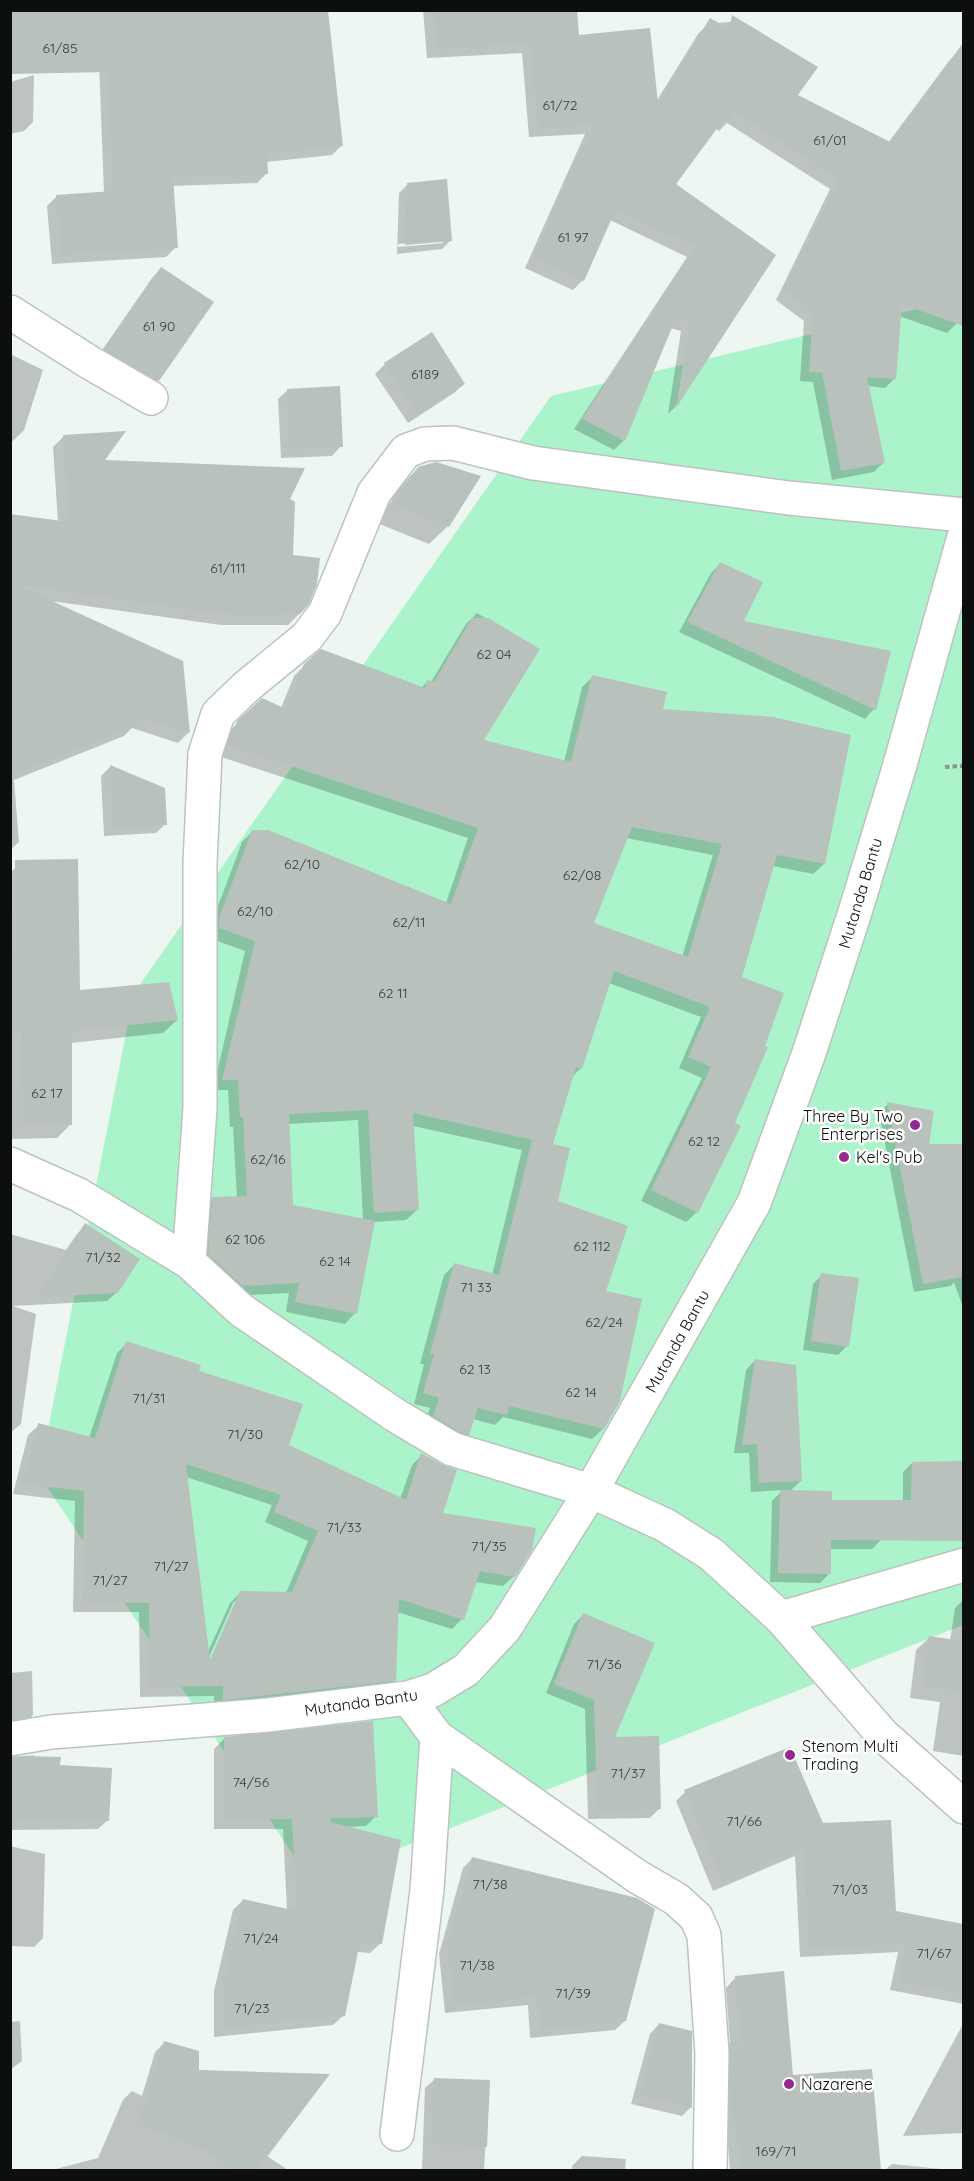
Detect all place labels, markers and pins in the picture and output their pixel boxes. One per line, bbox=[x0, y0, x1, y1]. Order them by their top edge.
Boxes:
place label: Three By Two Enterprises bbox=[803, 1106, 903, 1144]
marker: Three By Two Enterprises bbox=[908, 1118, 922, 1132]
place label: Kel's Pub bbox=[856, 1147, 922, 1167]
marker: Kel's Pub bbox=[837, 1150, 851, 1164]
place label: Stenom Multi Trading bbox=[802, 1736, 898, 1774]
marker: Stenom Multi Trading bbox=[783, 1748, 797, 1762]
place label: Nazarene bbox=[801, 2074, 873, 2094]
marker: Nazarene bbox=[782, 2077, 796, 2091]

